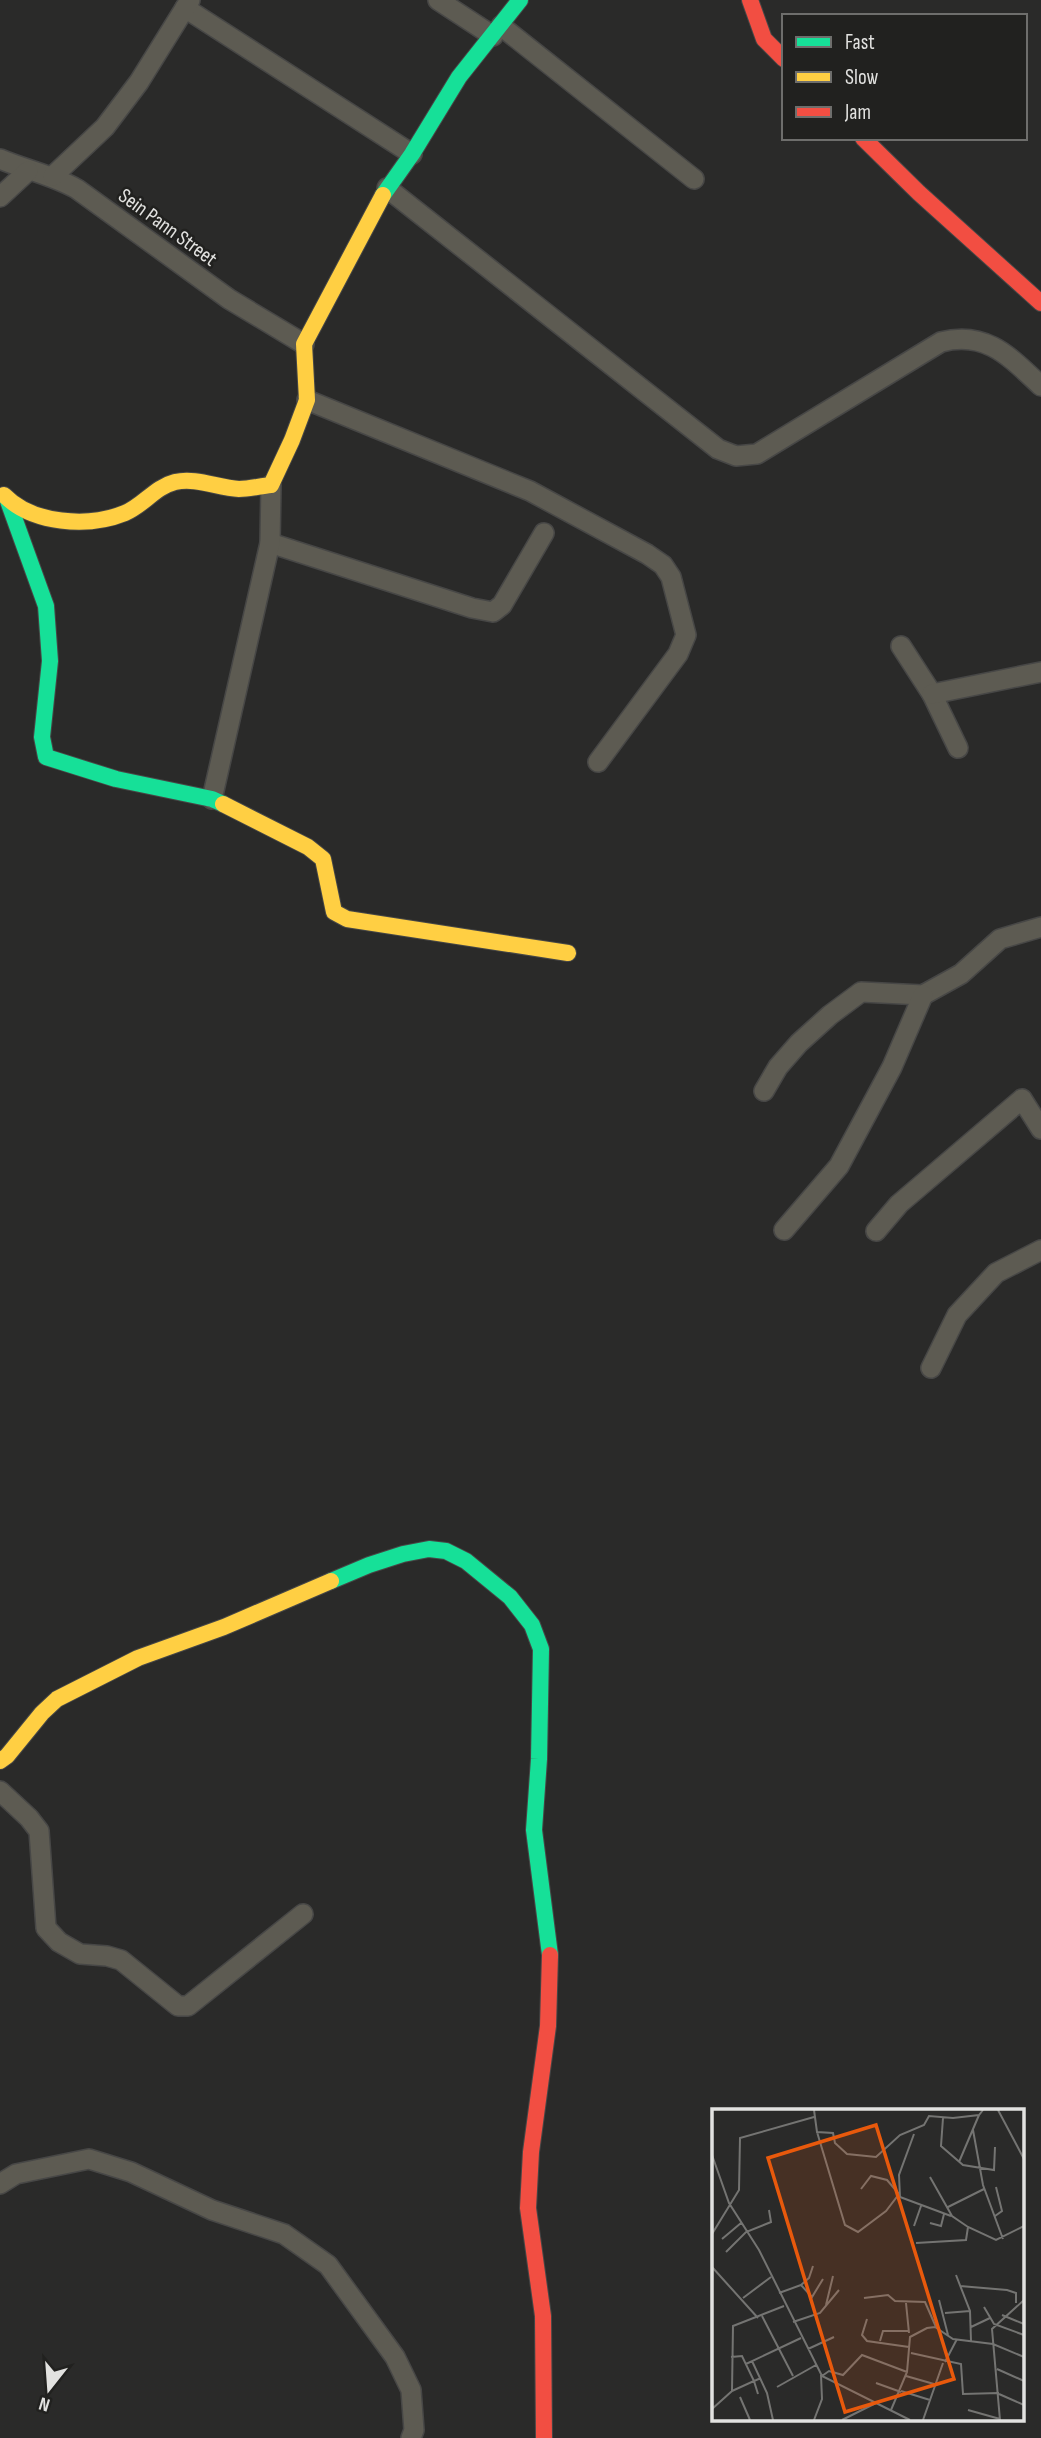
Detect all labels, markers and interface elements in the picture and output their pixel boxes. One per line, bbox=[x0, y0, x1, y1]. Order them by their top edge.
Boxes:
legend bbox=[782, 14, 1027, 140]
text: Fast bbox=[845, 30, 875, 55]
text: Slow bbox=[845, 65, 879, 90]
text: Jam bbox=[844, 100, 871, 125]
street label: Sein Pann Street bbox=[113, 183, 222, 272]
inset map bbox=[712, 2109, 1024, 2420]
north arrow bbox=[14, 2354, 84, 2424]
text: N bbox=[36, 2391, 53, 2416]

